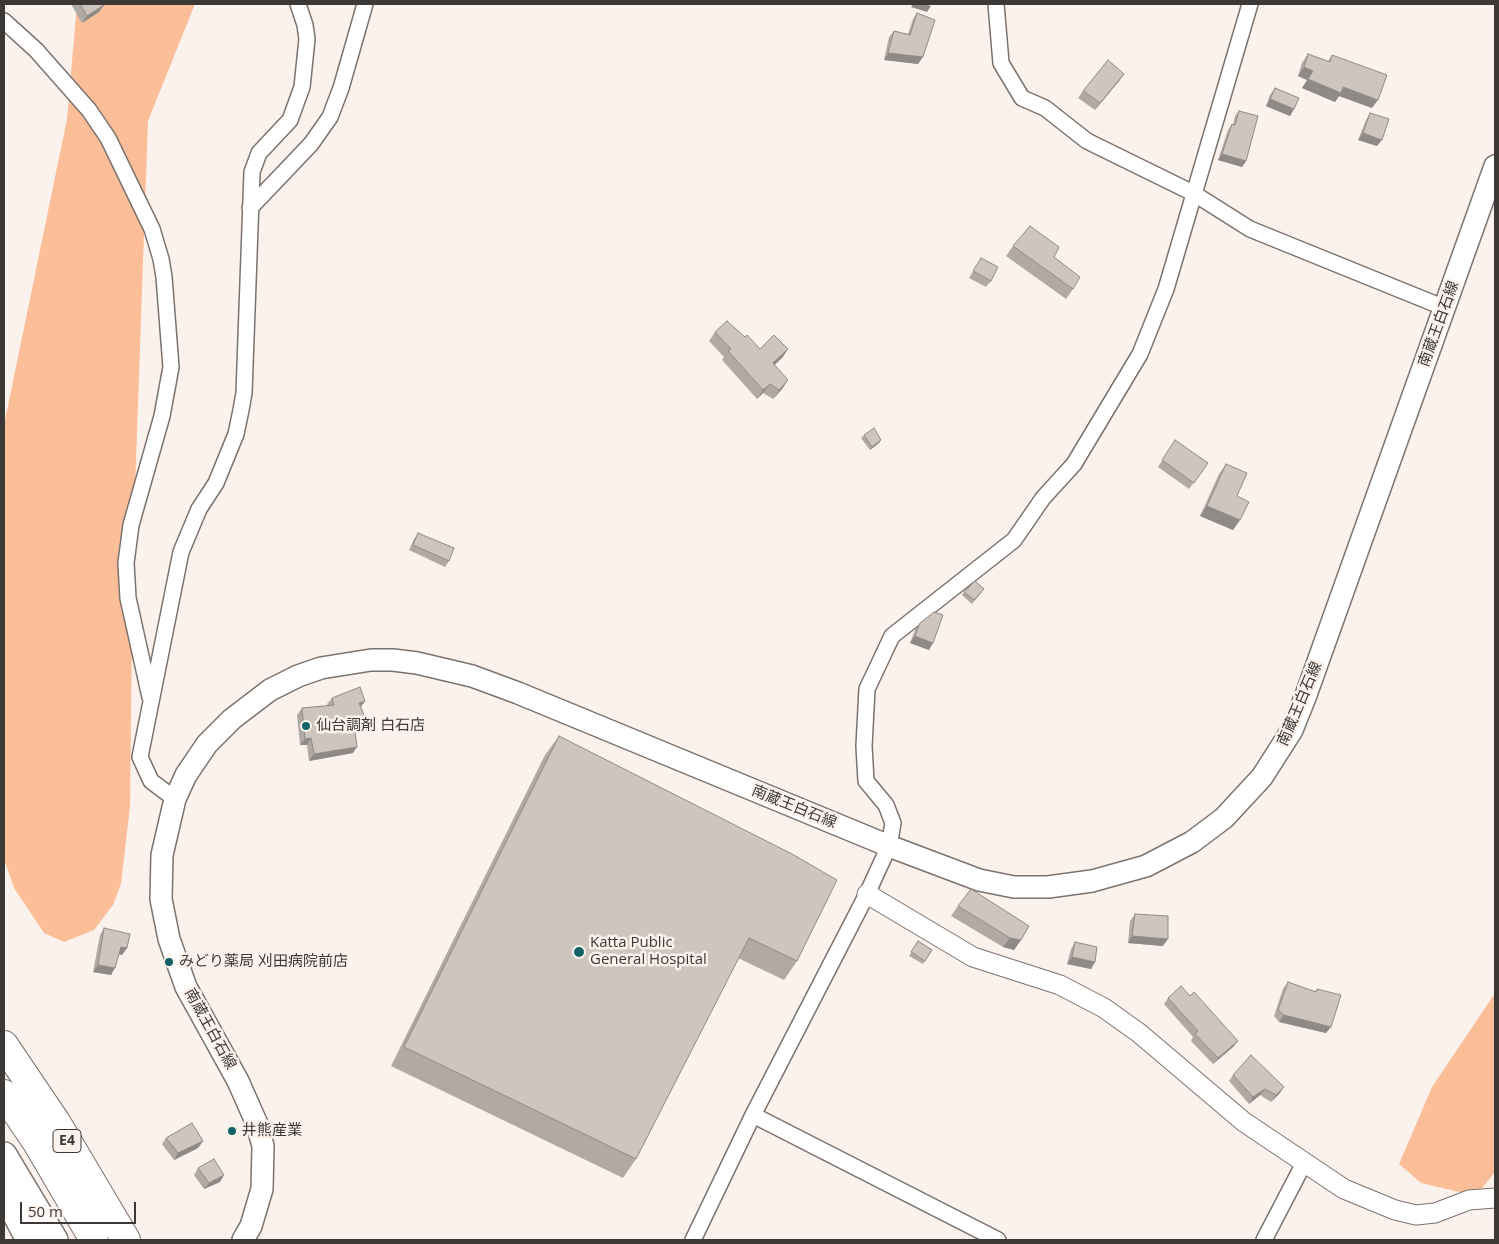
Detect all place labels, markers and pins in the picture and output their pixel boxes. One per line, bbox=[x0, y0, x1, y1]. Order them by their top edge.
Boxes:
place label: 仙台調剤 白石店 bbox=[316, 717, 425, 735]
marker: 仙台調剤 白石店 bbox=[300, 720, 312, 732]
place label: Katta Public General Hospital bbox=[590, 934, 707, 969]
marker: Katta Public General Hospital bbox=[572, 945, 586, 959]
place label: みどり薬局 刈田病院前店 bbox=[179, 953, 348, 971]
marker: みどり薬局 刈田病院前店 bbox=[163, 956, 175, 968]
place label: 井熊産業 bbox=[242, 1122, 302, 1140]
marker: 井熊産業 bbox=[226, 1125, 238, 1137]

